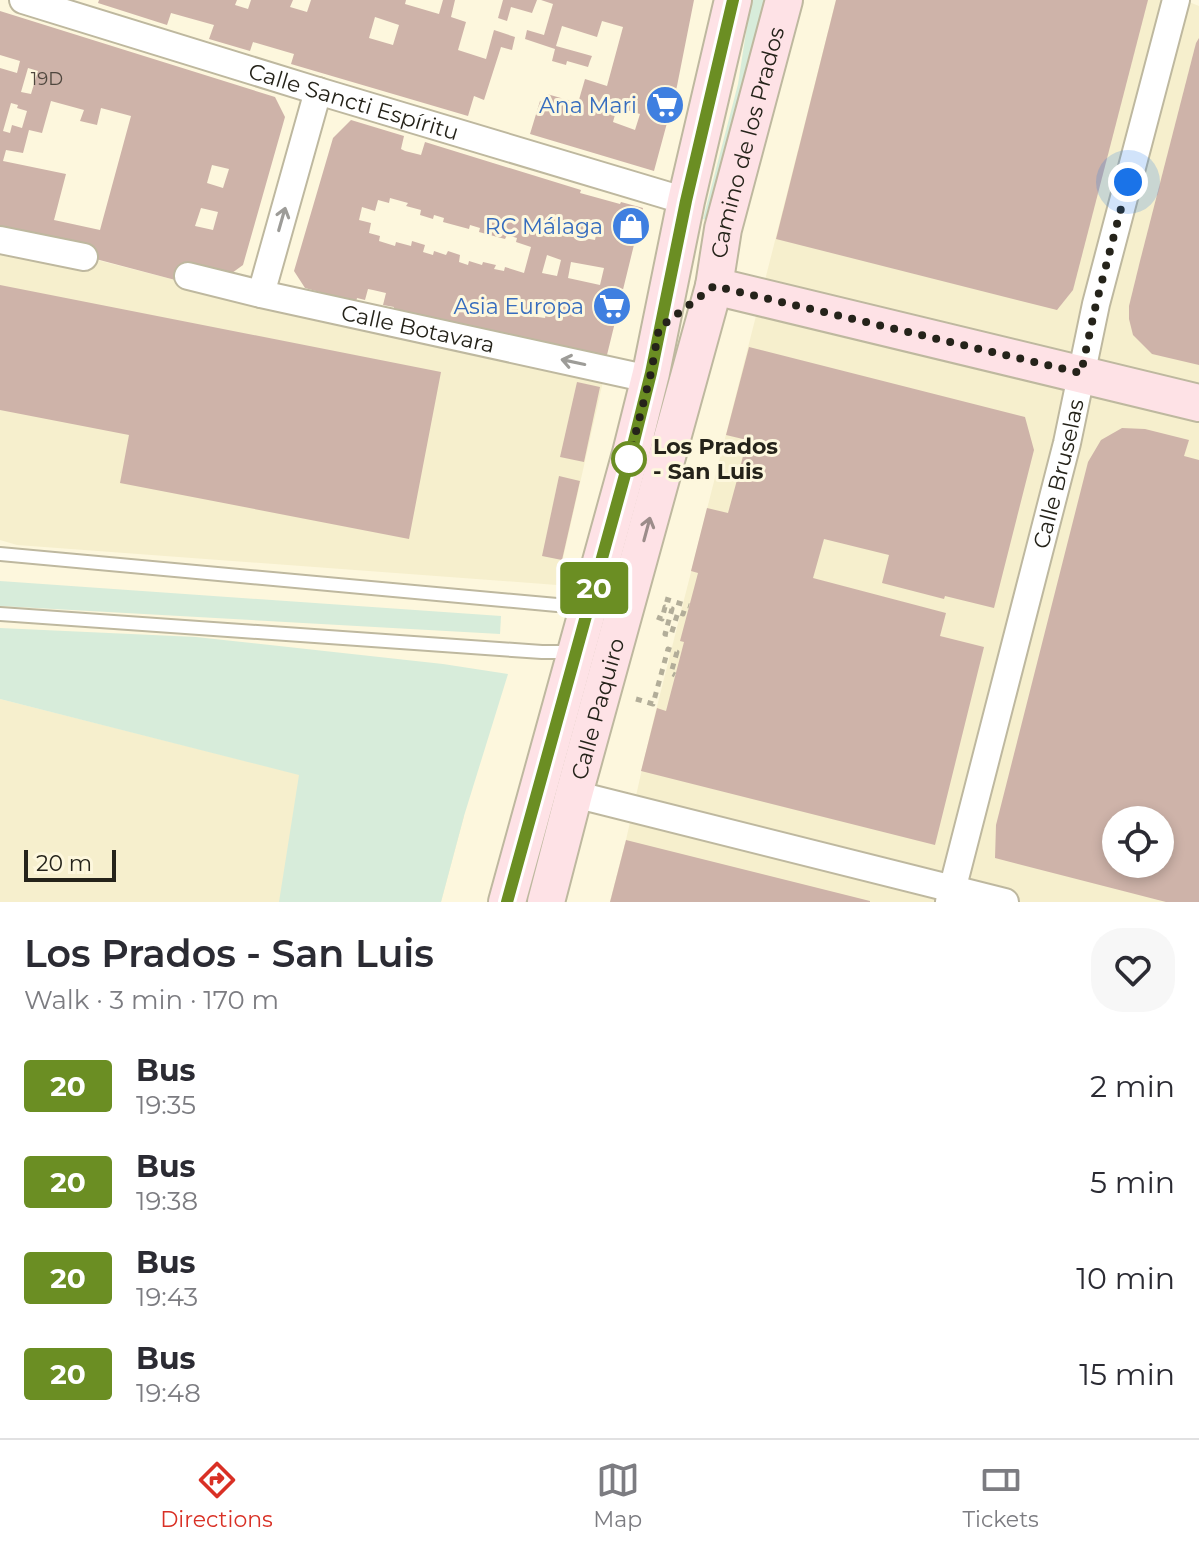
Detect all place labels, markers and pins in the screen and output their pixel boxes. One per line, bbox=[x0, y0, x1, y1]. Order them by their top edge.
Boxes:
supermarket icon: Ana Mari bbox=[644, 84, 686, 126]
place label: Ana Mari bbox=[539, 92, 637, 119]
shop icon: RC Málaga bbox=[610, 205, 652, 247]
place label: RC Málaga bbox=[485, 213, 603, 240]
supermarket icon: Asia Europa bbox=[591, 285, 633, 327]
place label: Asia Europa bbox=[453, 293, 584, 320]
place label: Los Prados - San Luis bbox=[653, 433, 778, 485]
marker: Los Prados - San Luis bbox=[612, 442, 646, 476]

